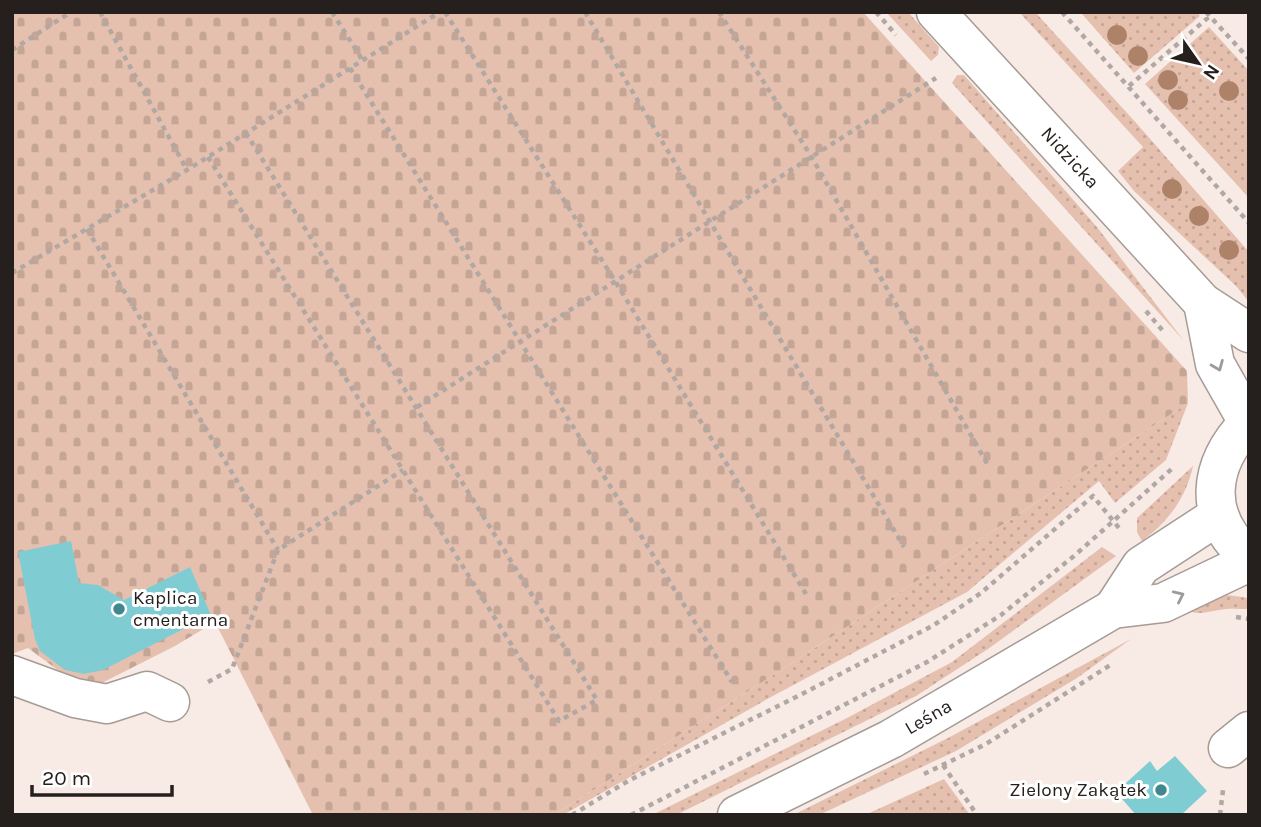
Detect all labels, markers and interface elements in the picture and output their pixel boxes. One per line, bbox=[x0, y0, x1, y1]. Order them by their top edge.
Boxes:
north arrow bbox=[1163, 28, 1233, 98]
text: N bbox=[1198, 60, 1224, 84]
street label: Nidzicka bbox=[1036, 123, 1104, 193]
one-way arrow bbox=[1209, 359, 1223, 371]
place label: Kaplica cmentarna bbox=[133, 587, 228, 631]
one-way arrow bbox=[1172, 590, 1184, 604]
marker: Kaplica cmentarna bbox=[111, 601, 127, 617]
street label: Leśna bbox=[901, 695, 956, 739]
scale bar bbox=[32, 754, 172, 798]
text: 20 m bbox=[42, 766, 91, 790]
place label: Zielony Zakątek bbox=[1009, 779, 1147, 801]
marker: Zielony Zakątek bbox=[1153, 782, 1169, 798]

